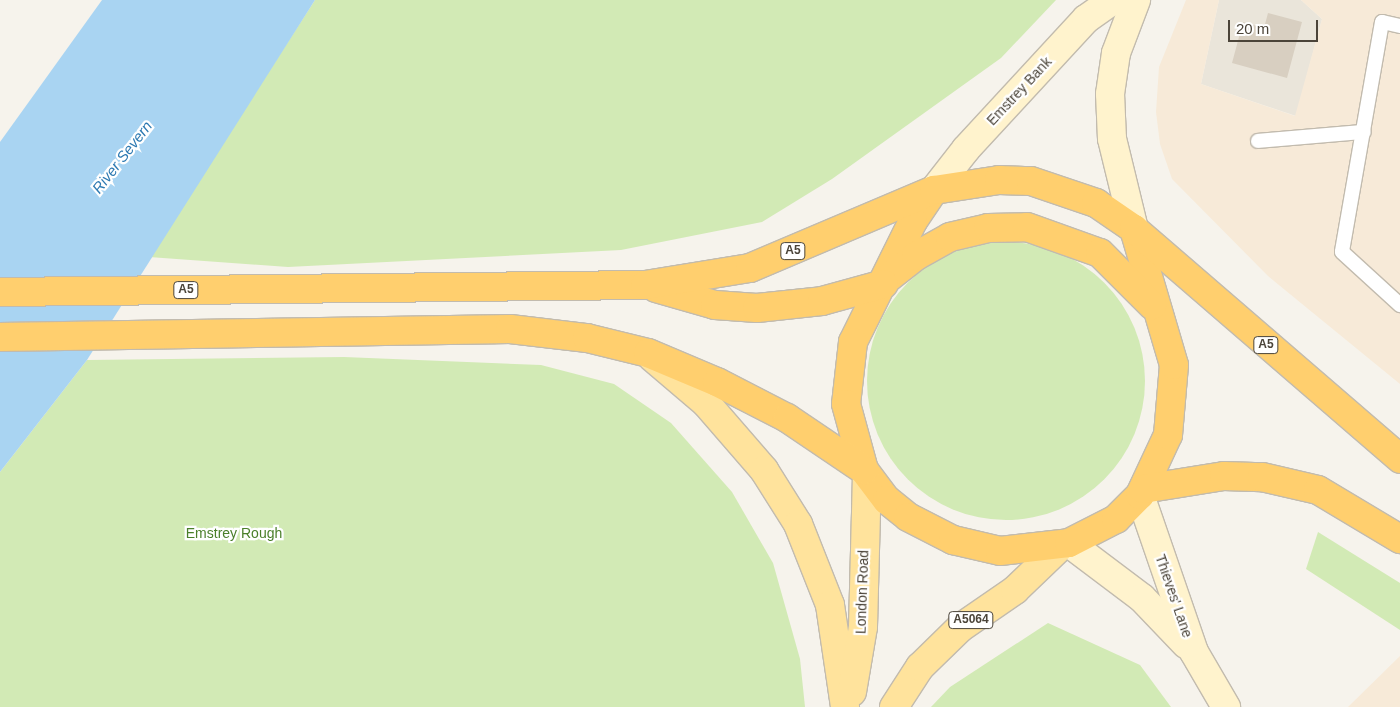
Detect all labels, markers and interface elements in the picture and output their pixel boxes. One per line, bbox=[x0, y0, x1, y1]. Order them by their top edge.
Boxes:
scale bar bbox=[1230, 10, 1320, 42]
text: 20 m bbox=[1236, 20, 1269, 37]
street label: Emstrey Bank bbox=[983, 53, 1055, 129]
water label: River Severn bbox=[88, 117, 156, 197]
road number: A5 bbox=[779, 242, 807, 260]
road number: A5 bbox=[172, 280, 200, 300]
road number: A5 bbox=[1252, 336, 1280, 354]
park label: Emstrey Rough bbox=[186, 525, 282, 541]
street label: London Road bbox=[852, 550, 872, 634]
street label: Thieves' Lane bbox=[1152, 552, 1196, 640]
road number: A5064 bbox=[947, 610, 995, 630]

